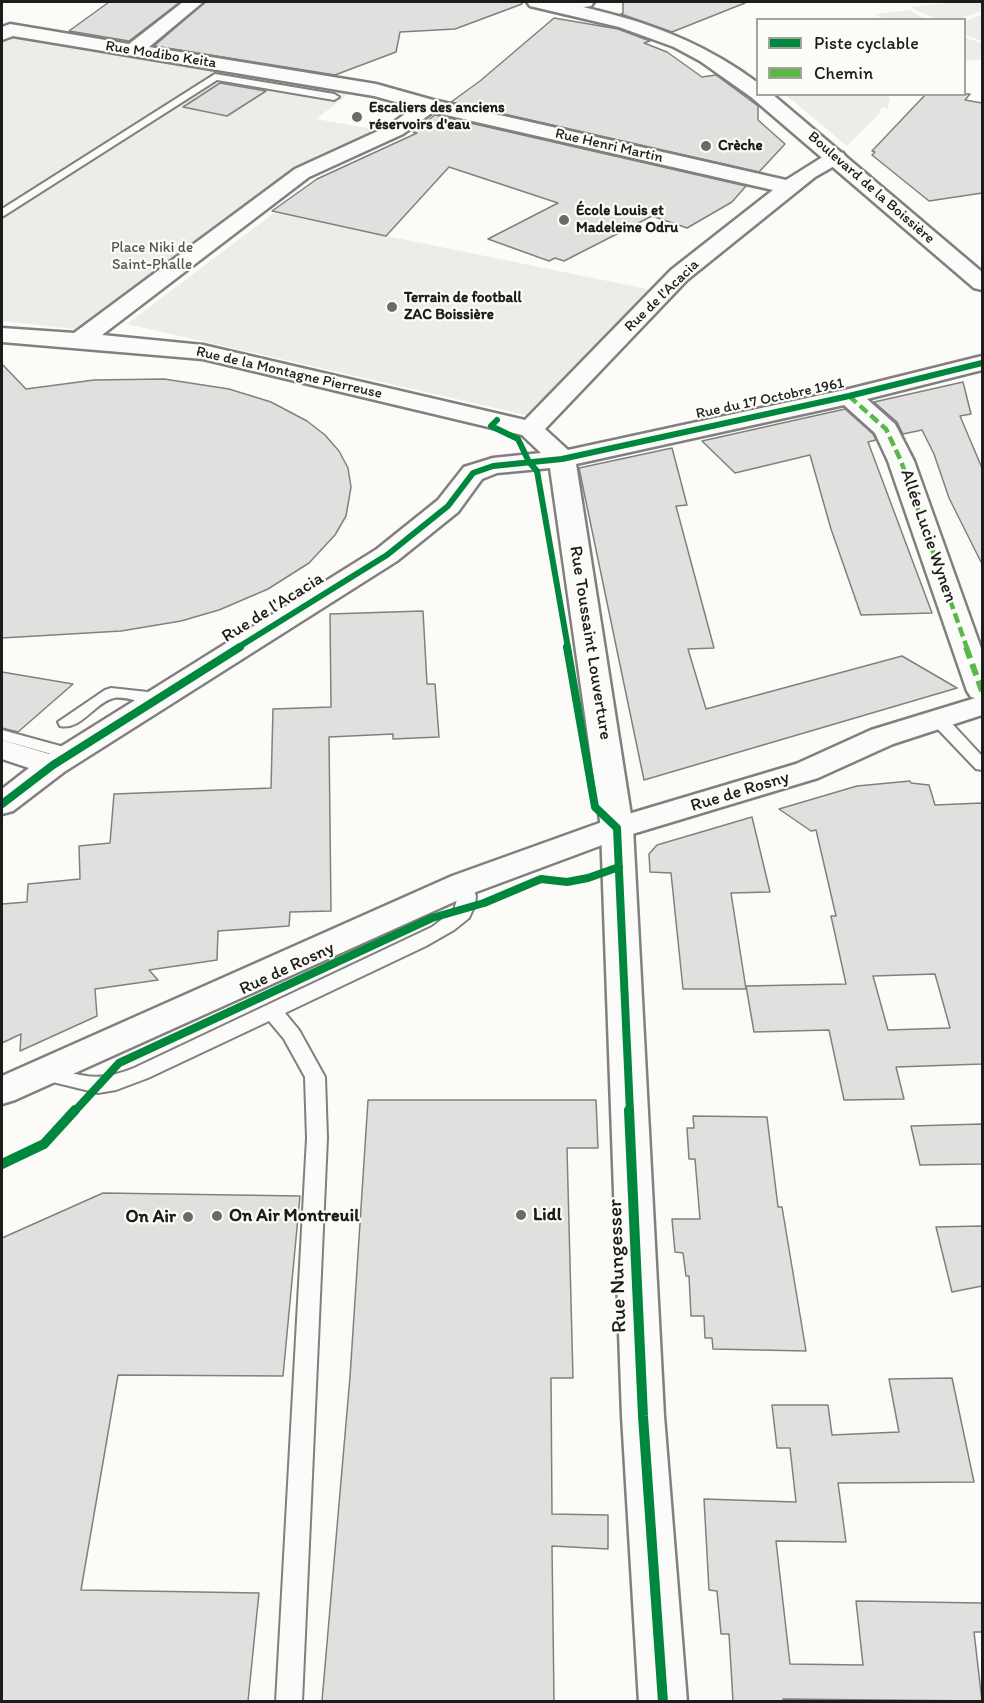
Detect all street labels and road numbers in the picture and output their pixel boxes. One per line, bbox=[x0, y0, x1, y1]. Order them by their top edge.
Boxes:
street label: Rue Modibo Keita bbox=[104, 37, 218, 73]
street label: Rue Henri Martin bbox=[553, 125, 665, 167]
street label: Boulevard de la Boissière bbox=[804, 128, 938, 248]
street label: Rue de l'Acacia bbox=[621, 256, 703, 336]
street label: Rue de la Montagne Pierreuse bbox=[194, 343, 384, 403]
street label: Rue du 17 Octobre 1961 bbox=[694, 375, 846, 423]
street label: Allée Lucie Wynen bbox=[895, 466, 961, 606]
street label: Rue Toussaint Louverture bbox=[564, 544, 616, 742]
street label: Rue de l'Acacia bbox=[218, 568, 328, 648]
street label: Rue de Rosny bbox=[688, 767, 792, 817]
street label: Rue de Rosny bbox=[236, 938, 338, 1000]
street label: Rue Nungesser bbox=[603, 1199, 633, 1333]

